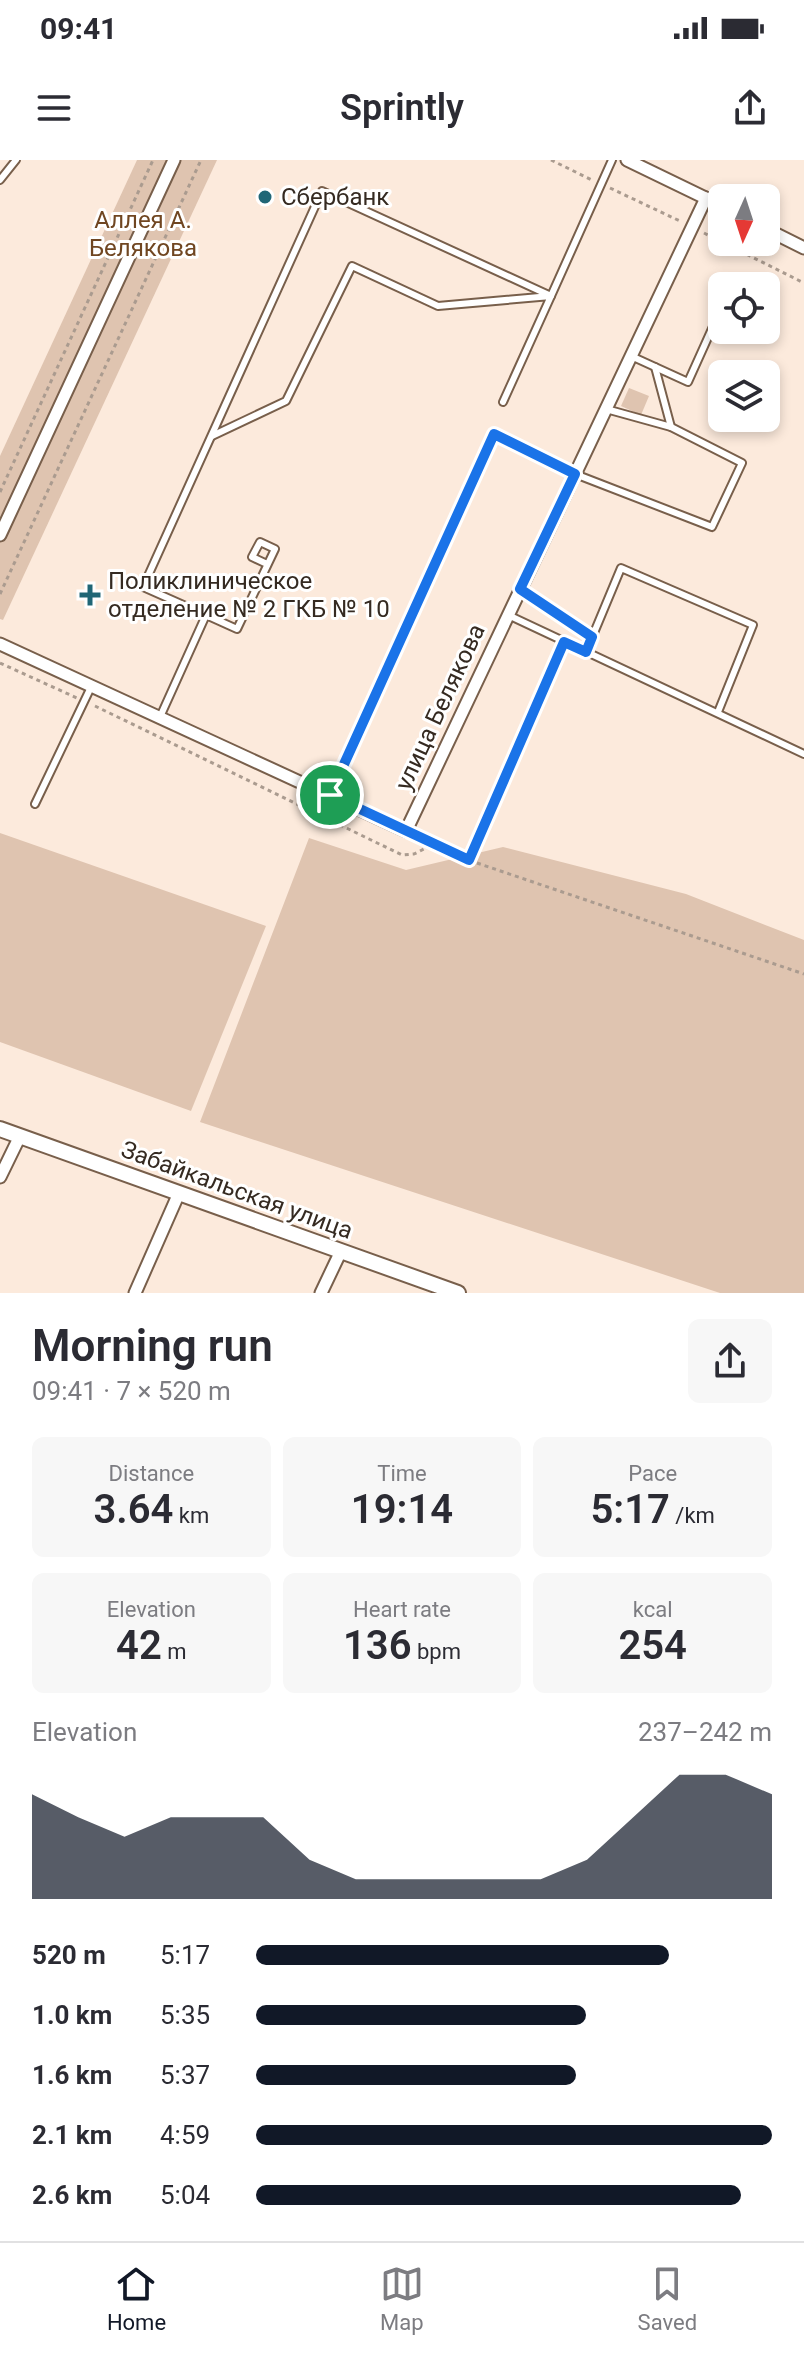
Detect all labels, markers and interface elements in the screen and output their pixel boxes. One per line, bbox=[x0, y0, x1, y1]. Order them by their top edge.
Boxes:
text: 09:41 bbox=[40, 11, 117, 46]
icon: menu bbox=[32, 86, 76, 130]
icon: share bbox=[728, 86, 772, 130]
text: Sprintly bbox=[340, 87, 464, 129]
place label: Сбербанк bbox=[281, 183, 389, 211]
north arrow bbox=[708, 184, 780, 256]
map controls bbox=[708, 184, 780, 432]
marker: Сбербанк bbox=[256, 188, 274, 206]
park label: Аллея А. Белякова bbox=[89, 206, 197, 262]
button: locate bbox=[708, 272, 780, 344]
button: layers bbox=[708, 360, 780, 432]
place label: Поликлиническое отделение № 2 ГКБ № 10 bbox=[108, 567, 390, 623]
marker: Поликлиническое отделение № 2 ГКБ № 10 bbox=[79, 584, 101, 606]
street label: улица Белякова bbox=[389, 620, 491, 794]
pin bbox=[296, 761, 364, 829]
icon: arrive bbox=[308, 773, 352, 817]
street label: Забайкальская улица bbox=[118, 1135, 356, 1245]
button: share bbox=[688, 1319, 772, 1403]
text: Morning run bbox=[32, 1320, 273, 1372]
text: 09:41 · 7 × 520 m bbox=[32, 1376, 231, 1406]
text: Distance bbox=[109, 1461, 194, 1486]
text: Time bbox=[377, 1461, 427, 1486]
text: Pace bbox=[628, 1461, 677, 1486]
text: 3.64 bbox=[93, 1486, 173, 1533]
text: 19:14 bbox=[351, 1486, 453, 1533]
text: 5:17 bbox=[590, 1486, 670, 1533]
text: km bbox=[173, 1503, 209, 1528]
text: /km bbox=[670, 1503, 715, 1528]
text: Elevation bbox=[107, 1597, 196, 1622]
text: Heart rate bbox=[353, 1597, 451, 1622]
text: kcal bbox=[633, 1597, 673, 1622]
text: 42 bbox=[116, 1622, 162, 1669]
text: 136 bbox=[343, 1622, 412, 1669]
text: 254 bbox=[618, 1622, 687, 1669]
text: m bbox=[162, 1639, 187, 1664]
text: bpm bbox=[412, 1639, 461, 1664]
text: Elevation bbox=[32, 1717, 137, 1747]
text: 237–242 m bbox=[638, 1717, 772, 1747]
text: 520 m bbox=[32, 1940, 106, 1970]
text: 5:17 bbox=[160, 1940, 210, 1970]
text: 1.0 km bbox=[32, 2000, 112, 2030]
text: 5:35 bbox=[160, 2000, 210, 2030]
text: 1.6 km bbox=[32, 2060, 112, 2090]
text: 5:37 bbox=[160, 2060, 210, 2090]
text: 2.1 km bbox=[32, 2120, 112, 2150]
text: 4:59 bbox=[160, 2120, 210, 2150]
text: 2.6 km bbox=[32, 2180, 112, 2210]
text: 5:04 bbox=[160, 2180, 210, 2210]
tab: Home bbox=[107, 2262, 166, 2335]
tab: Map bbox=[380, 2262, 424, 2335]
tab: Saved bbox=[638, 2262, 697, 2335]

